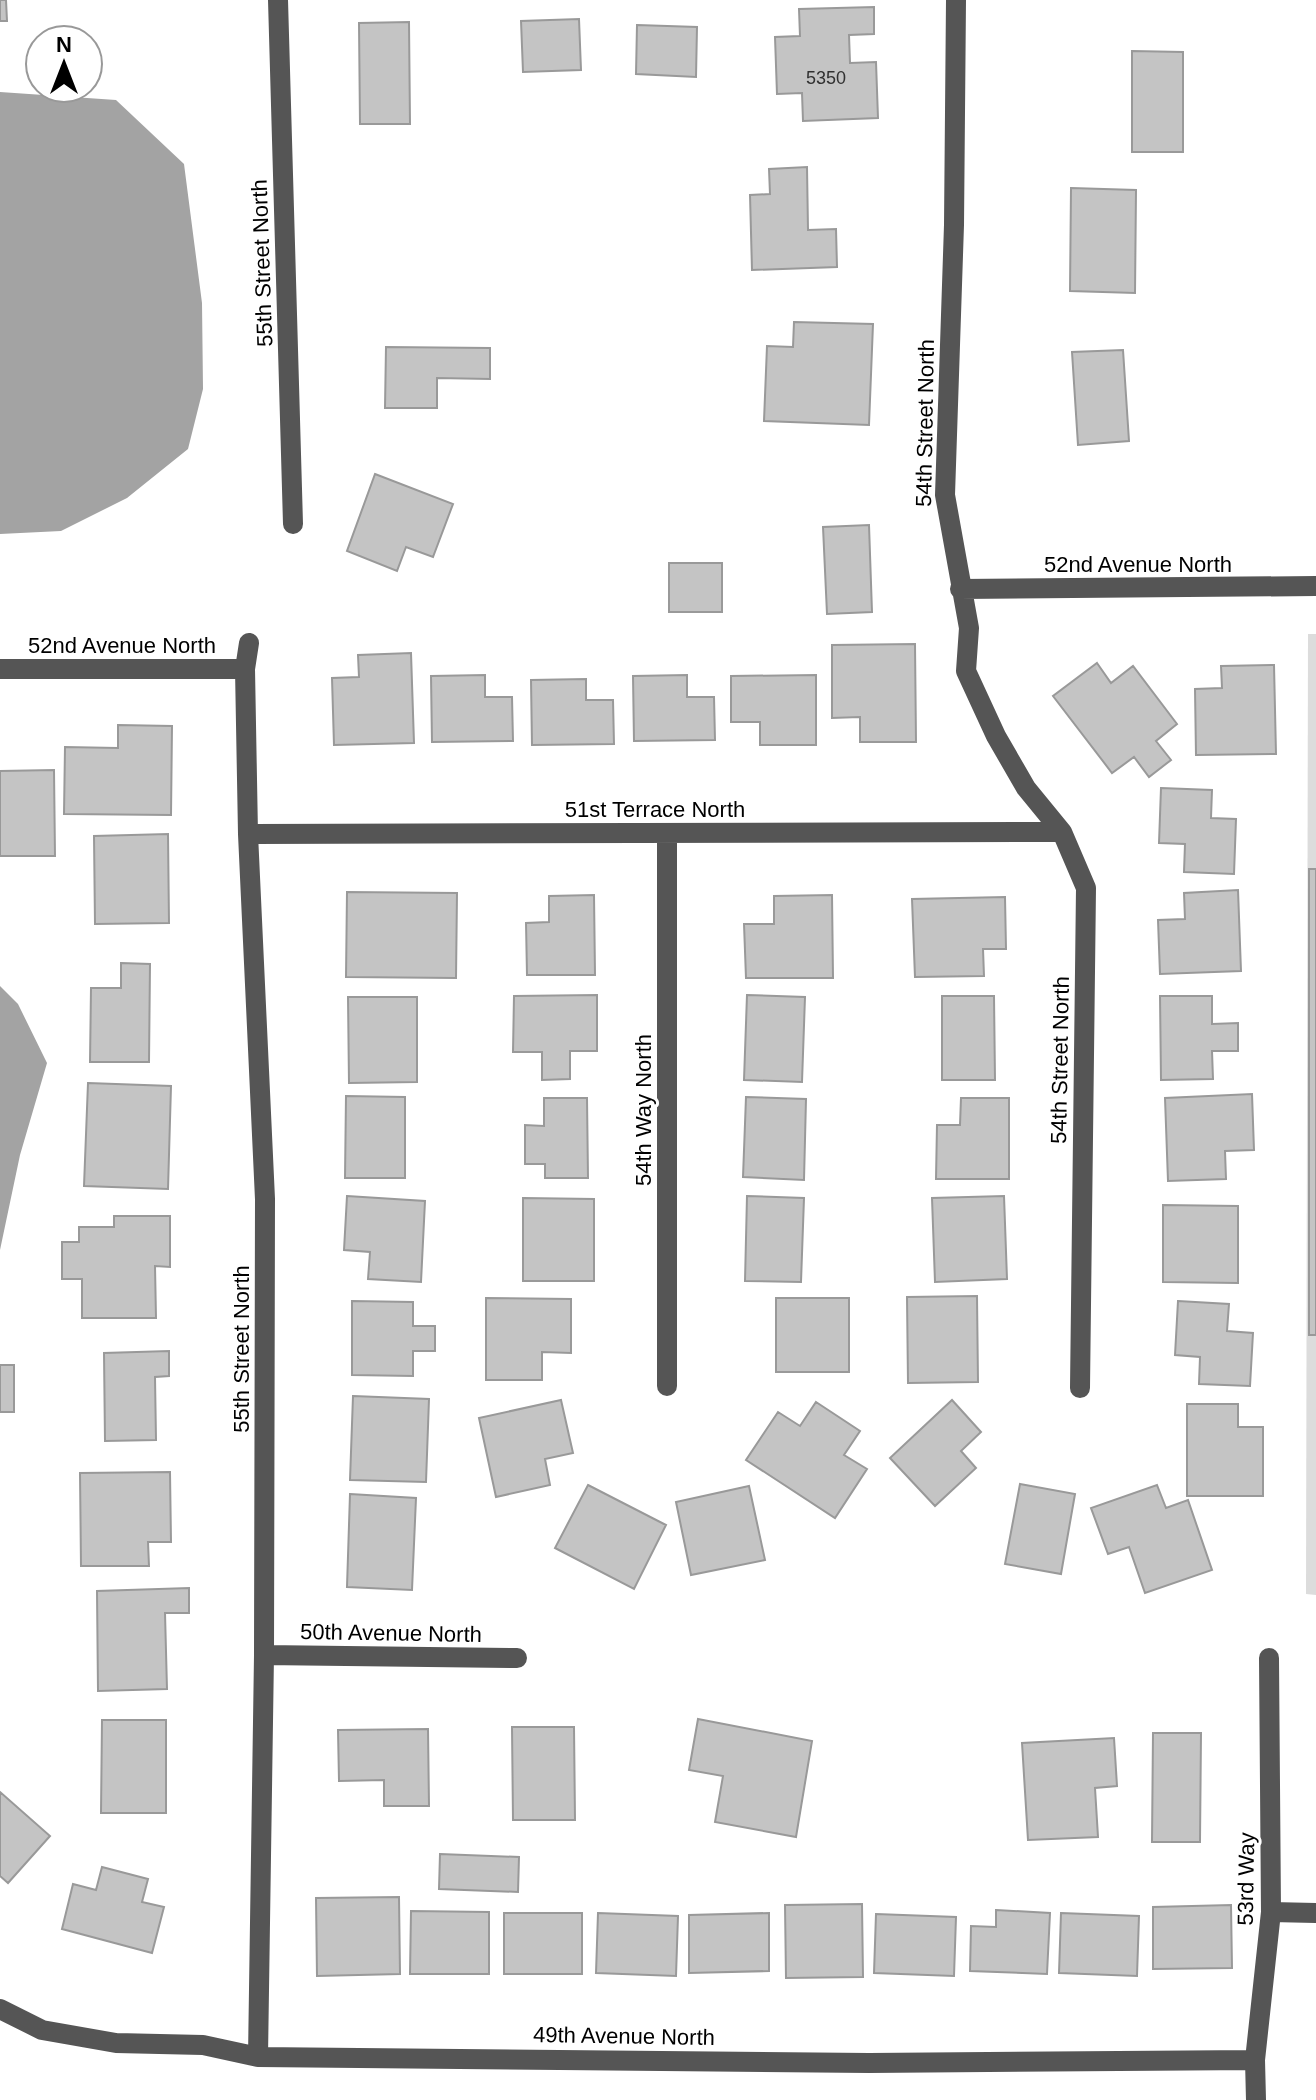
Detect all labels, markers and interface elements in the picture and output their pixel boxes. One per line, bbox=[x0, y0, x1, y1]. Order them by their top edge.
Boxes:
north arrow bbox=[24, 24, 104, 104]
text: N bbox=[56, 32, 72, 57]
house number: 5350 bbox=[806, 68, 846, 88]
street label: 55th Street North bbox=[247, 179, 277, 347]
street label: 54th Street North bbox=[911, 339, 939, 507]
street label: 52nd Avenue North bbox=[1044, 552, 1232, 577]
street label: 52nd Avenue North bbox=[28, 633, 216, 658]
street label: 51st Terrace North bbox=[565, 797, 745, 822]
street label: 54th Street North bbox=[1046, 976, 1074, 1144]
street label: 54th Way North bbox=[631, 1034, 656, 1186]
street label: 55th Street North bbox=[229, 1265, 254, 1433]
street label: 50th Avenue North bbox=[300, 1619, 482, 1647]
street label: 53rd Way bbox=[1233, 1832, 1259, 1926]
street label: 49th Avenue North bbox=[533, 2022, 715, 2050]

